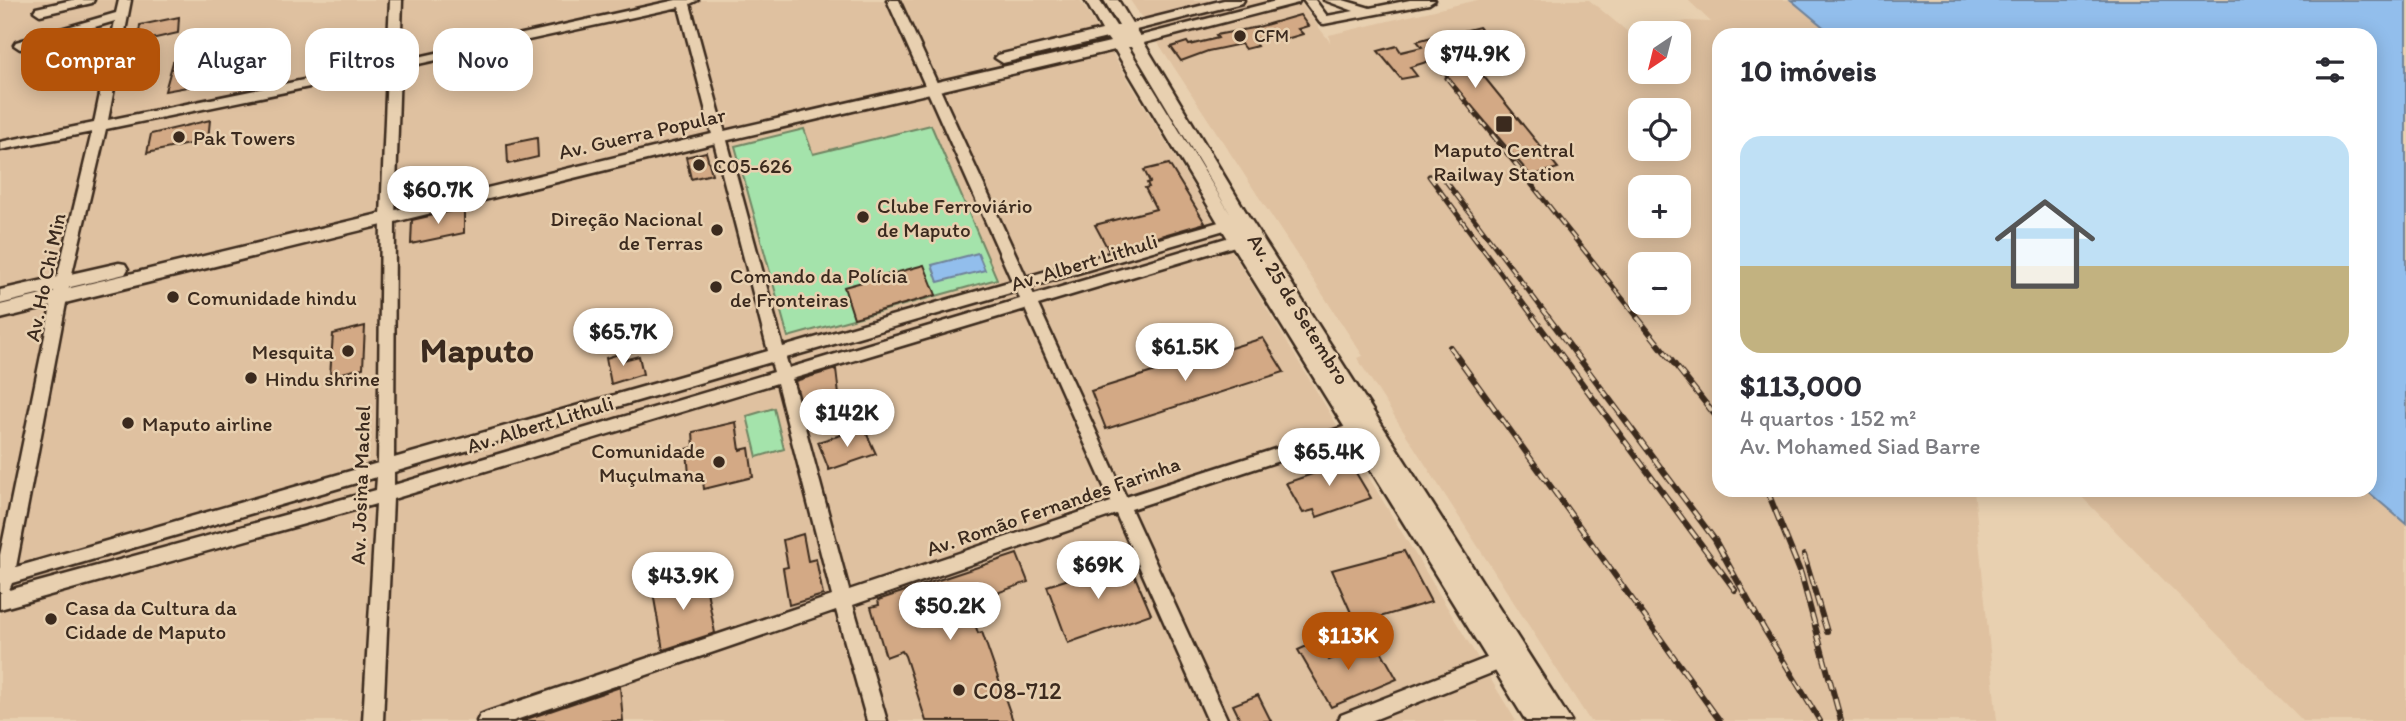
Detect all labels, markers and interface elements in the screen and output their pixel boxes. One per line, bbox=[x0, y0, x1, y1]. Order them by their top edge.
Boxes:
north arrow bbox=[1628, 21, 1690, 84]
map controls bbox=[1628, 21, 1691, 315]
place label: CFM bbox=[1254, 25, 1289, 47]
chip: Comprar bbox=[21, 28, 160, 91]
chip: Alugar bbox=[174, 28, 291, 91]
chip: Filtros bbox=[305, 28, 419, 91]
chip: Novo bbox=[433, 28, 533, 91]
marker: CFM bbox=[1232, 28, 1248, 44]
pin: $74.9K bbox=[1418, 31, 1532, 90]
text: $74.9K bbox=[1440, 39, 1510, 67]
icon: filters bbox=[2311, 51, 2349, 89]
text: 10 imóveis bbox=[1740, 52, 1877, 89]
button: locate bbox=[1628, 98, 1691, 161]
street label: Av. Guerra Popular bbox=[556, 101, 729, 164]
marker: Maputo Central Railway Station bbox=[1494, 114, 1514, 134]
place label: Pak Towers bbox=[193, 125, 295, 150]
marker: Pak Towers bbox=[171, 129, 187, 145]
place label: Maputo Central Railway Station bbox=[1433, 137, 1575, 186]
place label: C05-626 bbox=[713, 153, 792, 178]
marker: C05-626 bbox=[691, 157, 707, 173]
pin: $60.7K bbox=[381, 166, 495, 226]
text: $60.7K bbox=[403, 175, 473, 203]
button: + bbox=[1628, 175, 1691, 238]
icon: home bbox=[1982, 181, 2108, 307]
place label: Clube Ferroviário de Maputo bbox=[877, 193, 1033, 242]
place label: Direção Nacional de Terras bbox=[550, 206, 703, 255]
marker: Clube Ferroviário de Maputo bbox=[855, 209, 871, 225]
street label: Av. Ho Chi Min bbox=[19, 211, 71, 343]
marker: Direção Nacional de Terras bbox=[709, 222, 725, 238]
street label: Av. Albert Lithuli bbox=[1008, 228, 1160, 296]
street label: Av. 25 de Setembro bbox=[1243, 229, 1355, 389]
button: − bbox=[1628, 252, 1691, 315]
place label: Comando da Polícia de Fronteiras bbox=[730, 263, 908, 312]
marker: Comando da Polícia de Fronteiras bbox=[708, 279, 724, 295]
place label: Comunidade hindu bbox=[187, 285, 357, 310]
marker: Comunidade hindu bbox=[165, 289, 181, 305]
pin: $65.7K bbox=[566, 308, 680, 368]
text: $65.7K bbox=[589, 317, 657, 345]
pin: $61.5K bbox=[1128, 324, 1242, 383]
district label: Maputo bbox=[420, 329, 534, 371]
text: $61.5K bbox=[1152, 332, 1218, 360]
place label: Mesquita bbox=[252, 339, 334, 364]
marker: Mesquita bbox=[340, 343, 356, 359]
place label: Hindu shrine bbox=[265, 366, 380, 391]
text: $113,000 bbox=[1740, 367, 1862, 404]
marker: Hindu shrine bbox=[243, 370, 259, 386]
street label: Av. Albert Lithuli bbox=[464, 390, 616, 458]
pin: $142K bbox=[798, 390, 896, 449]
text: $142K bbox=[816, 398, 878, 426]
text: 4 quartos · 152 m² bbox=[1740, 404, 1916, 432]
street label: Av. Josina Machel bbox=[345, 405, 375, 565]
place label: Maputo airline bbox=[142, 411, 272, 436]
marker: Maputo airline bbox=[120, 415, 136, 431]
pin: $65.4K bbox=[1272, 428, 1386, 488]
text: Av. Mohamed Siad Barre bbox=[1740, 432, 1980, 460]
text: $65.4K bbox=[1294, 437, 1364, 465]
place label: Comunidade Muçulmana bbox=[591, 438, 705, 487]
street label: Av. Romão Fernandes Farinha bbox=[923, 451, 1183, 561]
marker: Comunidade Muçulmana bbox=[711, 454, 727, 470]
pin: $69K bbox=[1057, 542, 1139, 601]
text: $69K bbox=[1073, 550, 1123, 578]
pin: $43.9K bbox=[626, 552, 740, 612]
text: $43.9K bbox=[648, 561, 718, 589]
pin: $50.2K bbox=[893, 582, 1007, 642]
text: $50.2K bbox=[915, 591, 985, 619]
place label: Casa da Cultura da Cidade de Maputo bbox=[65, 595, 237, 644]
marker: Casa da Cultura da Cidade de Maputo bbox=[43, 611, 59, 627]
pin: $113K bbox=[1299, 612, 1397, 672]
text: $113K bbox=[1318, 621, 1378, 649]
place label: C08-712 bbox=[973, 676, 1062, 705]
marker: C08-712 bbox=[951, 682, 967, 698]

